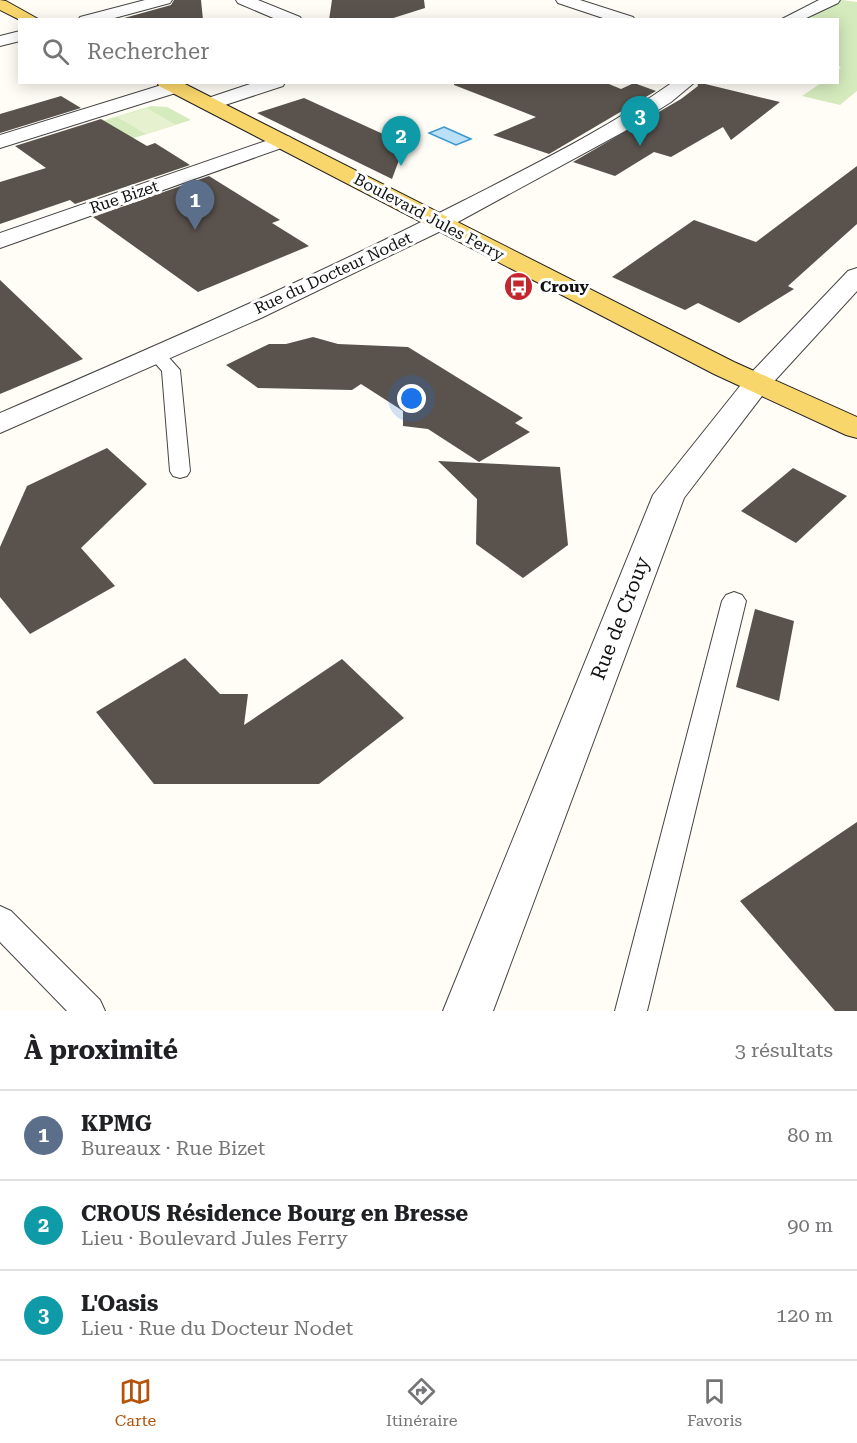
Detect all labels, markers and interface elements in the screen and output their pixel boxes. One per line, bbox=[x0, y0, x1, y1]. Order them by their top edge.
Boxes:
search box bbox=[18, 18, 839, 84]
icon: search bbox=[39, 35, 72, 68]
text: Rechercher bbox=[87, 39, 209, 64]
pin: 3 bbox=[620, 96, 660, 146]
pin: 2 bbox=[382, 116, 420, 166]
street label: Boulevard Jules Ferry bbox=[351, 169, 508, 265]
street label: Rue Bizet bbox=[87, 176, 161, 218]
pin: 1 bbox=[176, 180, 214, 230]
street label: Rue du Docteur Nodet bbox=[251, 228, 415, 318]
bus stop icon: Crouy bbox=[503, 270, 535, 302]
place label: Crouy bbox=[540, 277, 589, 296]
your location bbox=[397, 384, 426, 413]
street label: Rue de Crouy bbox=[586, 553, 655, 683]
text: À proximité bbox=[24, 1035, 178, 1065]
text: 3 résultats bbox=[735, 1038, 833, 1062]
text: KPMG bbox=[81, 1111, 152, 1136]
text: 1 bbox=[38, 1123, 49, 1147]
text: 80 m bbox=[787, 1123, 833, 1147]
text: Bureaux · Rue Bizet bbox=[81, 1136, 265, 1160]
text: CROUS Résidence Bourg en Bresse bbox=[81, 1201, 468, 1226]
text: 2 bbox=[38, 1213, 49, 1237]
text: 90 m bbox=[787, 1213, 833, 1237]
text: Lieu · Boulevard Jules Ferry bbox=[81, 1226, 347, 1250]
text: L'Oasis bbox=[81, 1291, 158, 1316]
text: 3 bbox=[38, 1303, 49, 1327]
text: 120 m bbox=[776, 1303, 833, 1327]
text: Lieu · Rue du Docteur Nodet bbox=[81, 1316, 353, 1340]
tab: Carte bbox=[115, 1375, 156, 1430]
tab: Itinéraire bbox=[386, 1375, 457, 1430]
tab: Favoris bbox=[687, 1375, 742, 1430]

